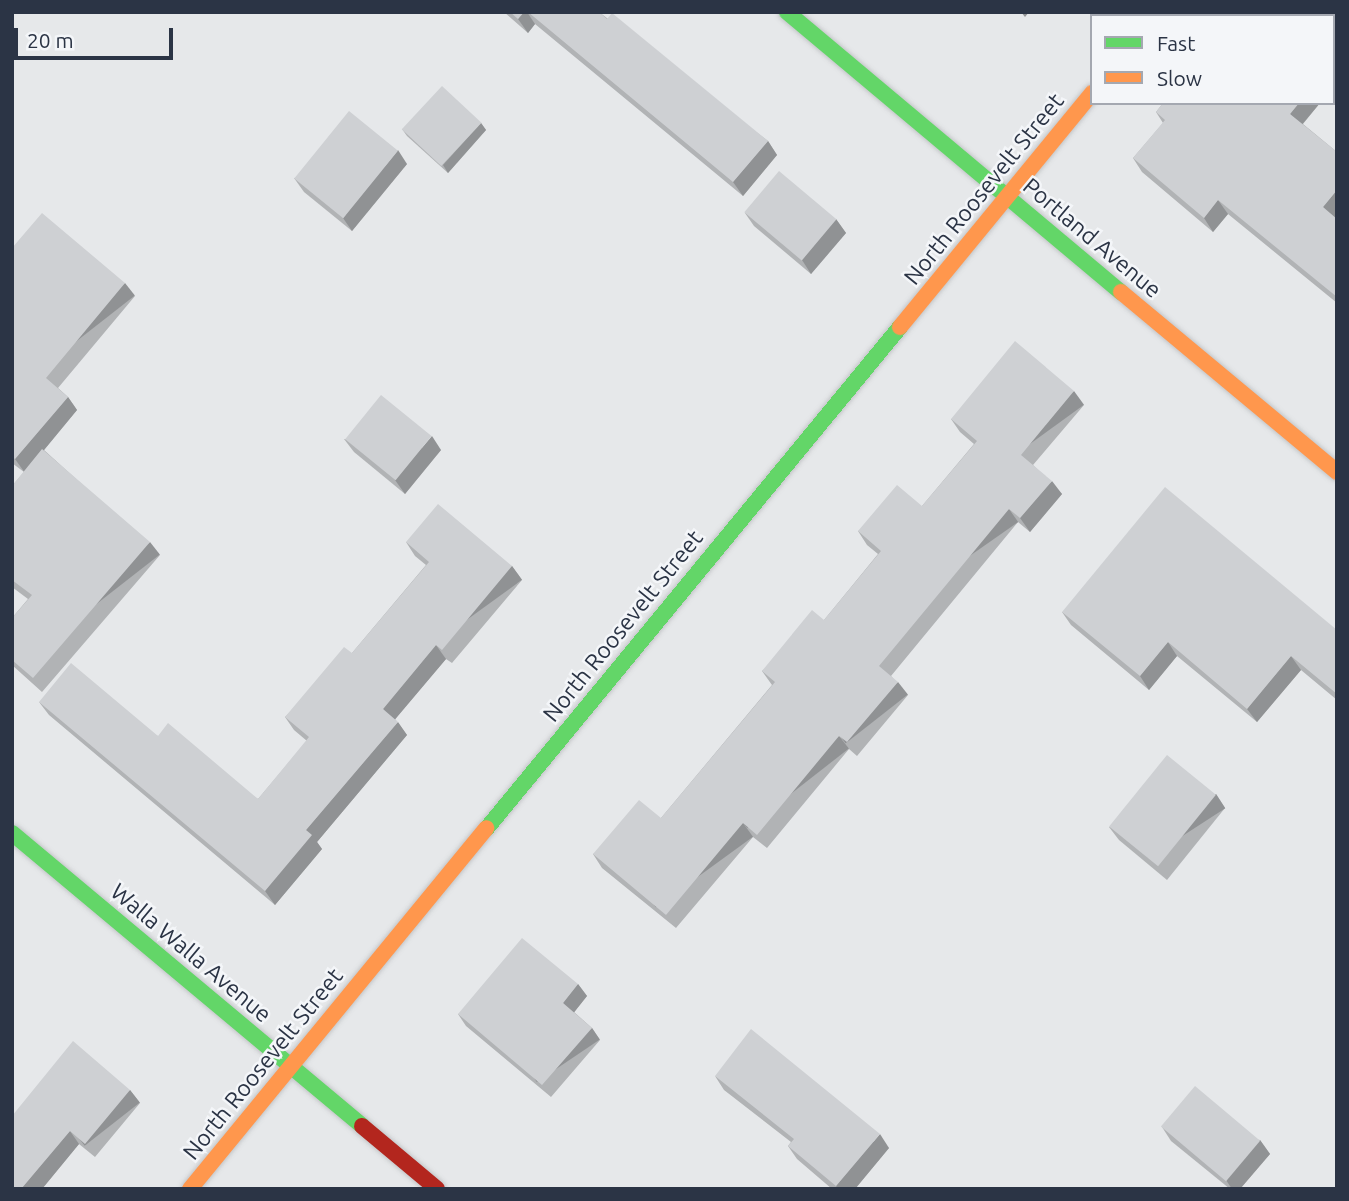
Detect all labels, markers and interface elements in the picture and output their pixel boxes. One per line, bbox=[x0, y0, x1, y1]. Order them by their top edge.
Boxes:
scale bar bbox=[18, 14, 177, 58]
legend bbox=[1090, 14, 1335, 105]
text: 20 m bbox=[27, 28, 74, 52]
text: Fast bbox=[1157, 31, 1195, 55]
text: Slow bbox=[1157, 66, 1202, 90]
street label: North Roosevelt Street bbox=[898, 88, 1070, 290]
street label: Portland Avenue bbox=[1017, 172, 1167, 304]
street label: North Roosevelt Street bbox=[537, 525, 709, 727]
street label: Walla Walla Avenue bbox=[105, 878, 277, 1028]
street label: North Roosevelt Street bbox=[177, 963, 349, 1165]

